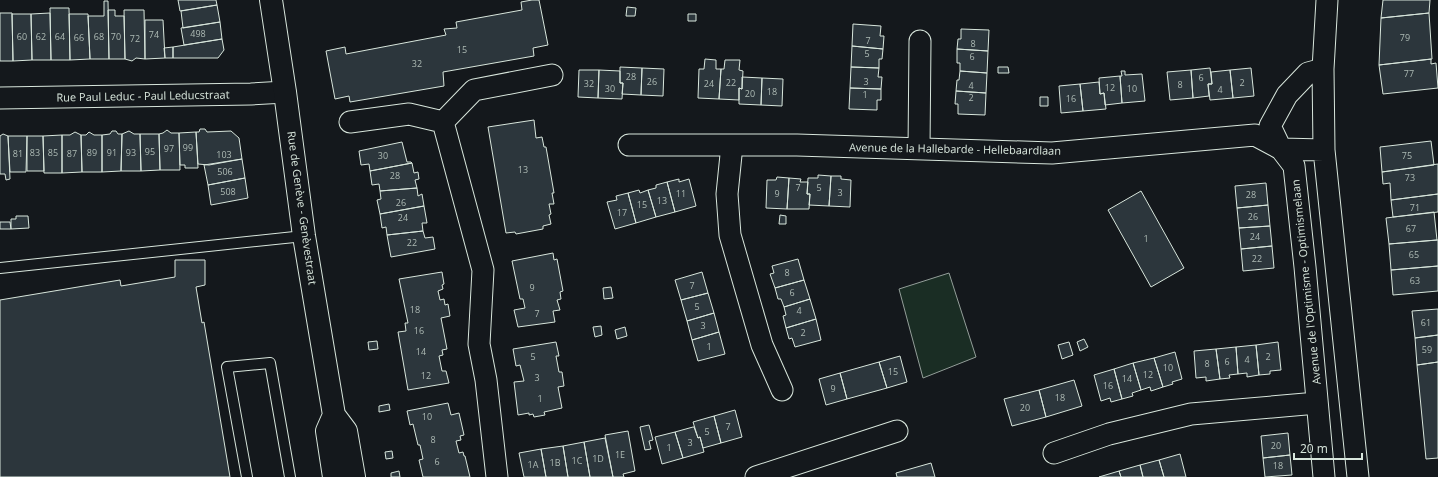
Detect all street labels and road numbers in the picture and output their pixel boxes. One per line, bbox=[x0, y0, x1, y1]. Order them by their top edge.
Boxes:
street label: Rue Paul Leduc - Paul Leducstraat bbox=[56, 86, 230, 105]
street label: Rue de Genève - Genèvestraat bbox=[284, 130, 321, 286]
street label: Avenue de la Hallebarde - Hellebaardlaan bbox=[849, 139, 1061, 158]
street label: Avenue de l'Optimisme - Optimismelaan bbox=[1287, 179, 1324, 385]

